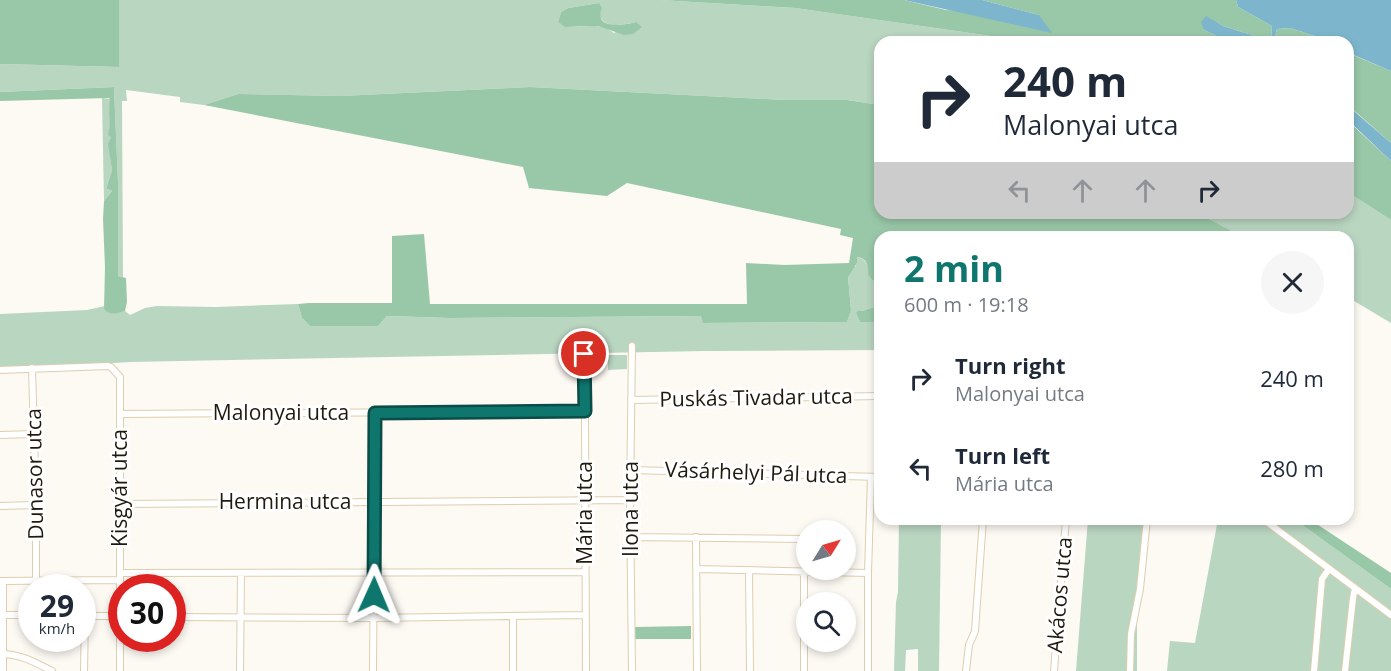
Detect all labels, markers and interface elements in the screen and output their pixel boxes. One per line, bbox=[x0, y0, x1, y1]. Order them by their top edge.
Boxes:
text: 240 m bbox=[1003, 52, 1127, 109]
icon: right bbox=[904, 60, 982, 138]
text: Malonyai utca bbox=[1003, 106, 1178, 143]
icon: left bbox=[1003, 174, 1036, 207]
icon: ahead bbox=[1066, 174, 1099, 207]
icon: ahead bbox=[1129, 174, 1162, 207]
icon: right bbox=[1192, 174, 1225, 207]
text: 2 min bbox=[904, 244, 1004, 293]
button: close bbox=[1261, 251, 1324, 314]
text: 600 m · 19:18 bbox=[904, 291, 1029, 318]
pin bbox=[558, 328, 609, 379]
icon: arrive bbox=[567, 337, 600, 370]
text: Turn right bbox=[955, 350, 1066, 380]
icon: right bbox=[904, 362, 937, 395]
text: 240 m bbox=[1260, 363, 1324, 393]
text: Malonyai utca bbox=[955, 380, 1085, 407]
street label: Puskás Tivadar utca bbox=[659, 381, 853, 413]
street label: Malonyai utca bbox=[213, 398, 349, 426]
street label: Dunasor utca bbox=[19, 408, 49, 540]
street label: Kisgyár utca bbox=[105, 429, 133, 547]
text: Turn left bbox=[955, 440, 1050, 470]
icon: left bbox=[904, 452, 937, 485]
text: 280 m bbox=[1260, 453, 1324, 483]
street label: Vásárhelyi Pál utca bbox=[664, 455, 848, 489]
street label: Mária utca bbox=[570, 461, 598, 565]
street label: Ilona utca bbox=[616, 461, 644, 557]
text: Mária utca bbox=[955, 470, 1054, 497]
street label: Hermina utca bbox=[219, 487, 351, 515]
north arrow bbox=[796, 520, 856, 580]
map controls bbox=[796, 520, 856, 652]
street label: Akácos utca bbox=[1040, 536, 1078, 654]
position arrow bbox=[342, 563, 406, 627]
speed limit sign: 30 bbox=[108, 574, 186, 652]
text: 29 bbox=[40, 585, 74, 626]
button: search bbox=[796, 592, 856, 652]
text: km/h bbox=[39, 618, 75, 638]

